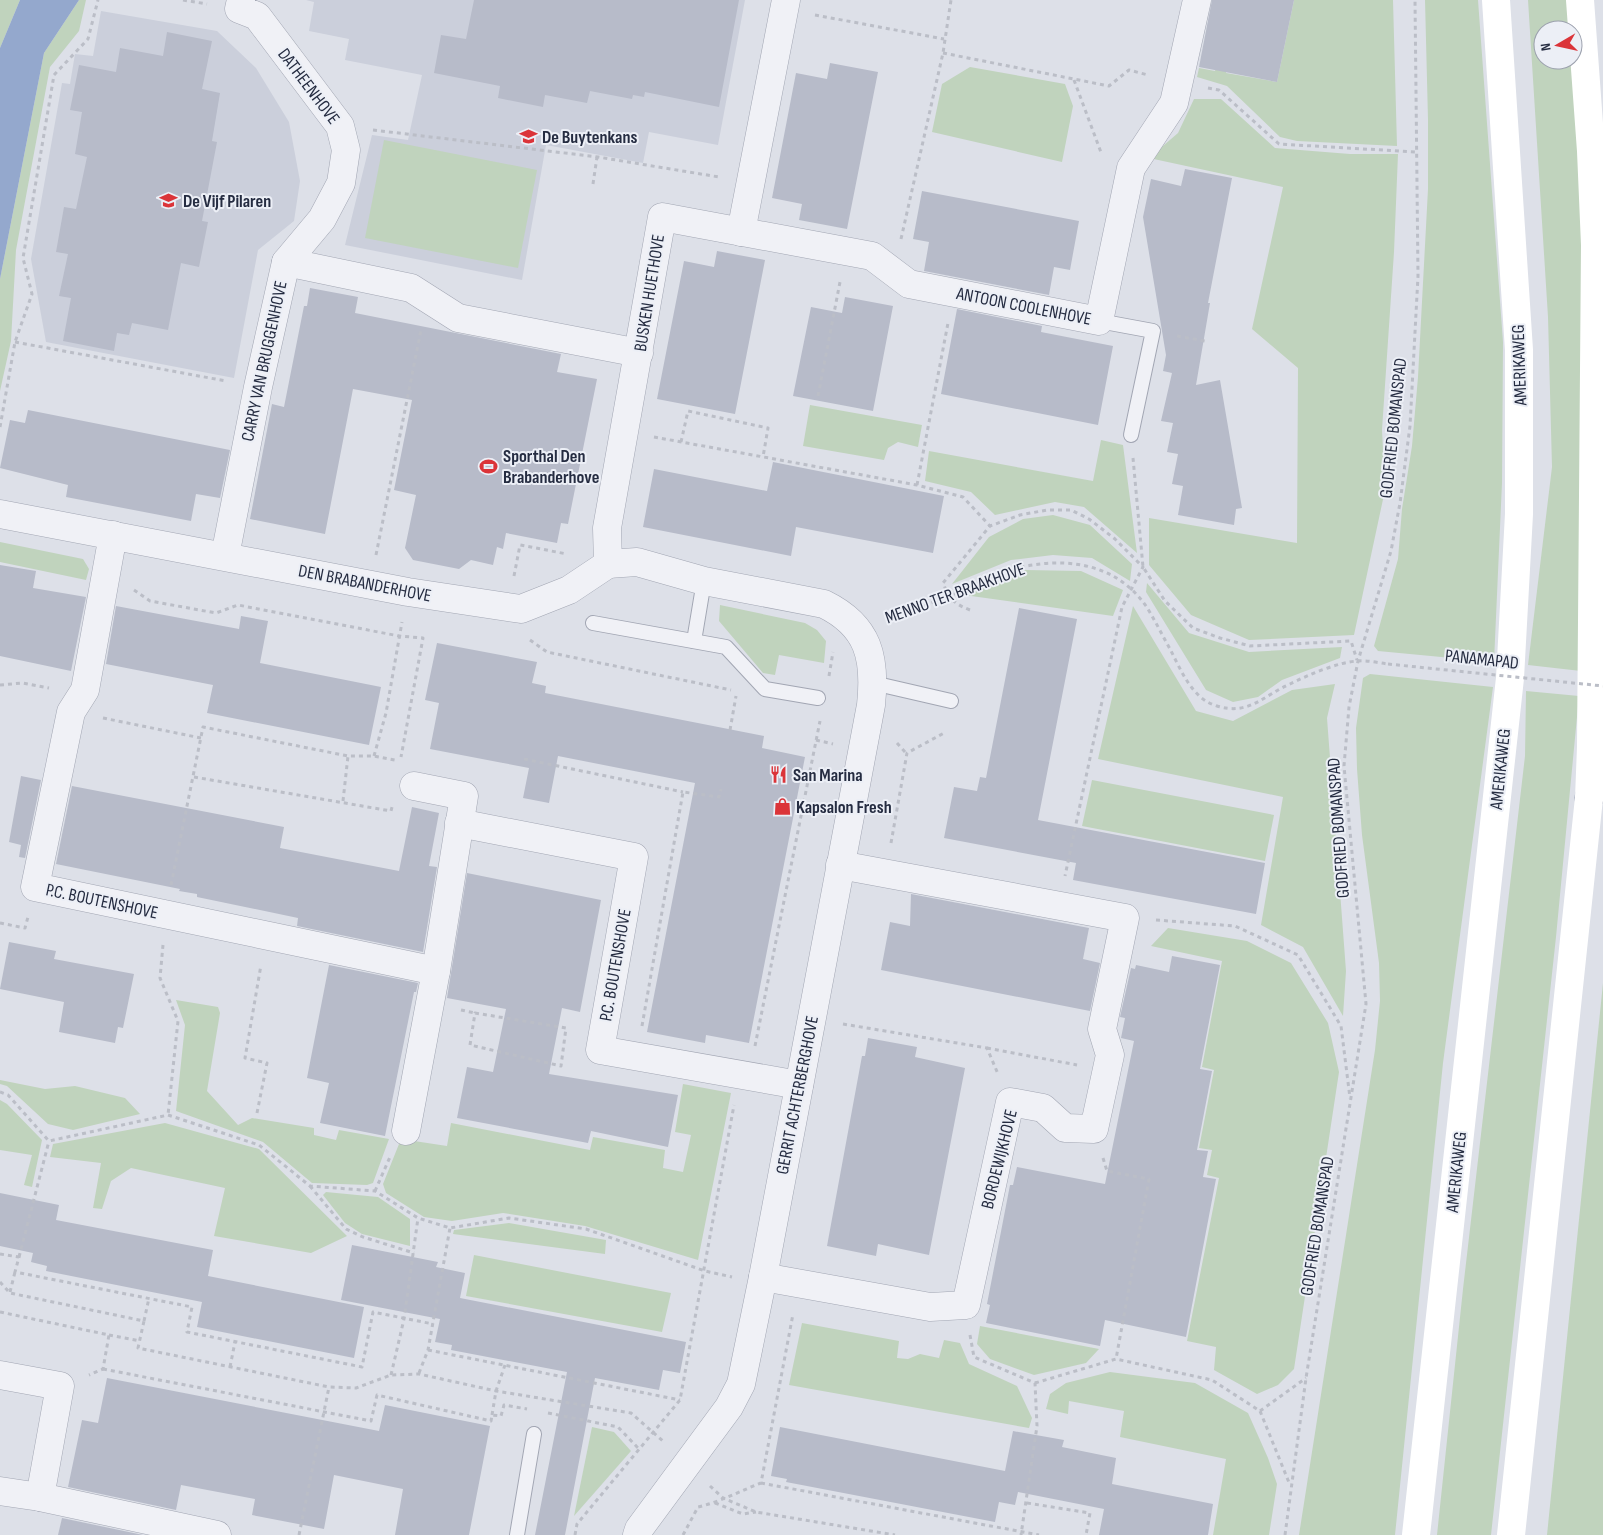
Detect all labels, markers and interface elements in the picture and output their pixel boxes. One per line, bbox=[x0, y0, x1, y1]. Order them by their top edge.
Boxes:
north arrow bbox=[1533, 20, 1583, 70]
text: N bbox=[1537, 42, 1555, 52]
street label: DATHEENHOVE bbox=[273, 44, 344, 128]
school or university icon: De Buytenkans bbox=[518, 127, 538, 147]
place label: De Buytenkans bbox=[542, 127, 637, 148]
school or university icon: De Vijf Pilaren bbox=[159, 191, 179, 211]
place label: De Vijf Pilaren bbox=[183, 191, 271, 212]
street label: BUSKEN HUETHOVE bbox=[630, 233, 669, 353]
street label: CARRY VAN BRUGGENHOVE bbox=[237, 279, 292, 443]
street label: ANTOON COOLENHOVE bbox=[954, 283, 1093, 330]
street label: AMERIKAWEG bbox=[1508, 324, 1531, 407]
street label: GODFRIED BOMANSPAD bbox=[1376, 357, 1411, 499]
place label: Sporthal Den Brabanderhove bbox=[503, 446, 599, 488]
sports icon: Sporthal Den Brabanderhove bbox=[479, 456, 499, 476]
street label: MENNO TER BRAAKHOVE bbox=[882, 558, 1028, 629]
street label: DEN BRABANDERHOVE bbox=[297, 560, 433, 607]
street label: PANAMAPAD bbox=[1444, 645, 1520, 674]
street label: AMERIKAWEG bbox=[1486, 728, 1515, 812]
street label: GODFRIED BOMANSPAD bbox=[1323, 757, 1354, 899]
restaurant icon: San Marina bbox=[769, 765, 789, 785]
place label: San Marina bbox=[793, 765, 863, 786]
shop icon: Kapsalon Fresh bbox=[772, 797, 792, 817]
place label: Kapsalon Fresh bbox=[796, 797, 892, 818]
street label: P.C. BOUTENSHOVE bbox=[44, 879, 160, 924]
street label: P.C. BOUTENSHOVE bbox=[595, 907, 636, 1023]
street label: GERRIT ACHTERBERGHOVE bbox=[772, 1014, 823, 1176]
street label: BORDEWIJKHOVE bbox=[977, 1107, 1022, 1211]
street label: AMERIKAWEG bbox=[1442, 1131, 1471, 1215]
street label: GODFRIED BOMANSPAD bbox=[1296, 1155, 1339, 1297]

